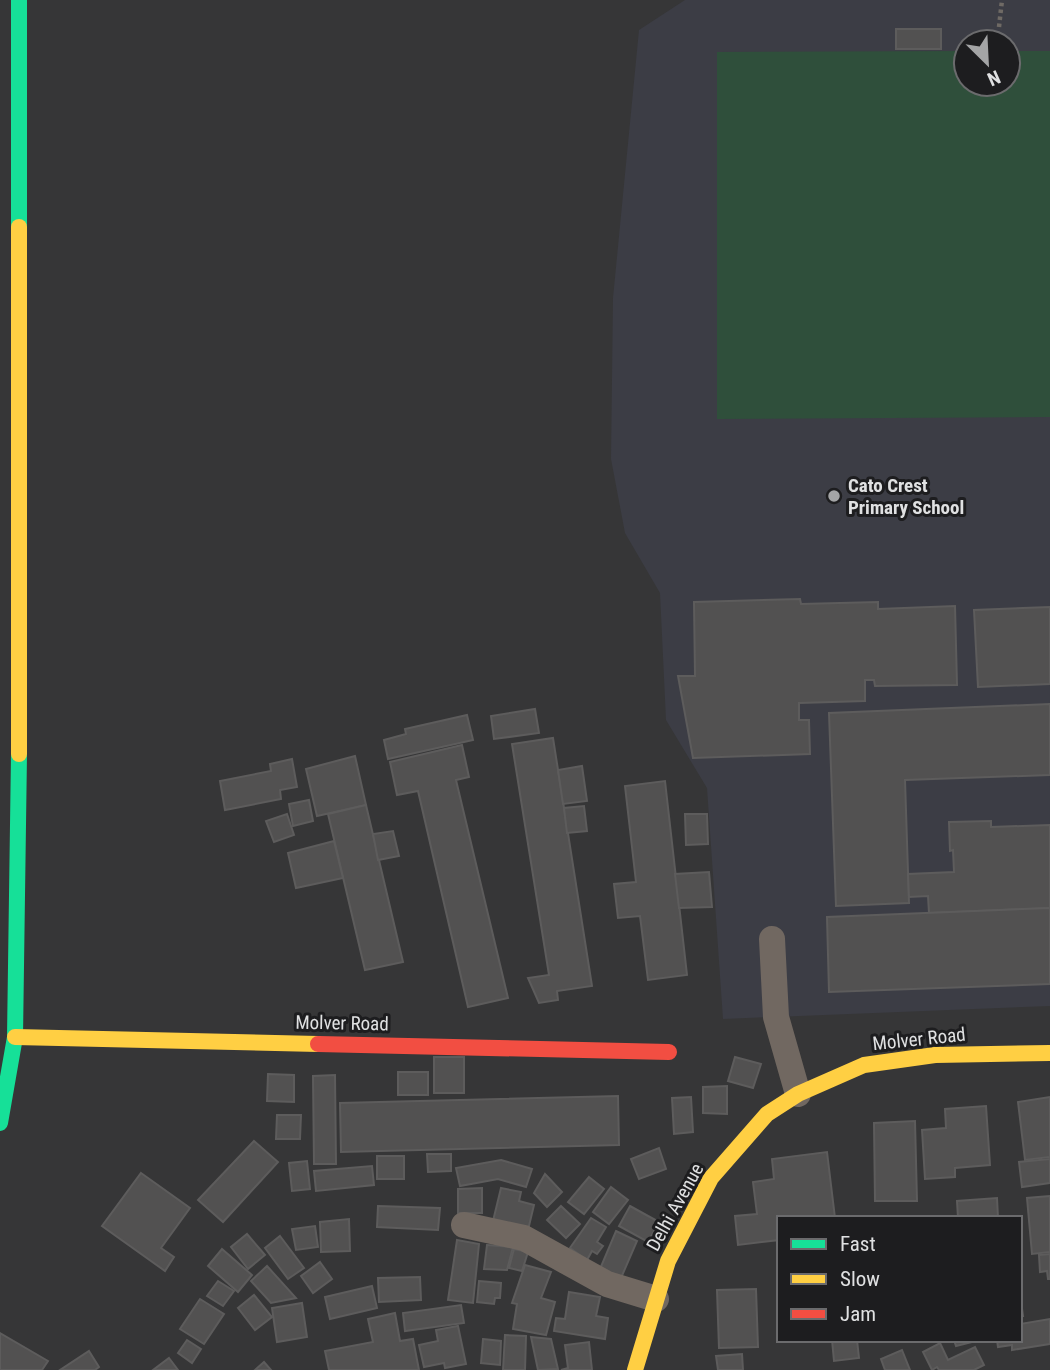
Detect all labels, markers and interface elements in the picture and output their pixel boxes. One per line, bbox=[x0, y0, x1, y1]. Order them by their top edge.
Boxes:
north arrow bbox=[952, 28, 1022, 98]
text: N bbox=[984, 65, 1004, 91]
place label: Cato Crest Primary School bbox=[848, 474, 964, 519]
marker: Cato Crest Primary School bbox=[826, 488, 842, 504]
street label: Molver Road bbox=[295, 1011, 389, 1035]
street label: Molver Road bbox=[871, 1023, 967, 1055]
street label: Delhi Avenue bbox=[641, 1159, 709, 1255]
legend bbox=[777, 1216, 1022, 1342]
text: Fast bbox=[840, 1232, 876, 1256]
text: Slow bbox=[840, 1267, 880, 1291]
text: Jam bbox=[840, 1302, 876, 1326]

